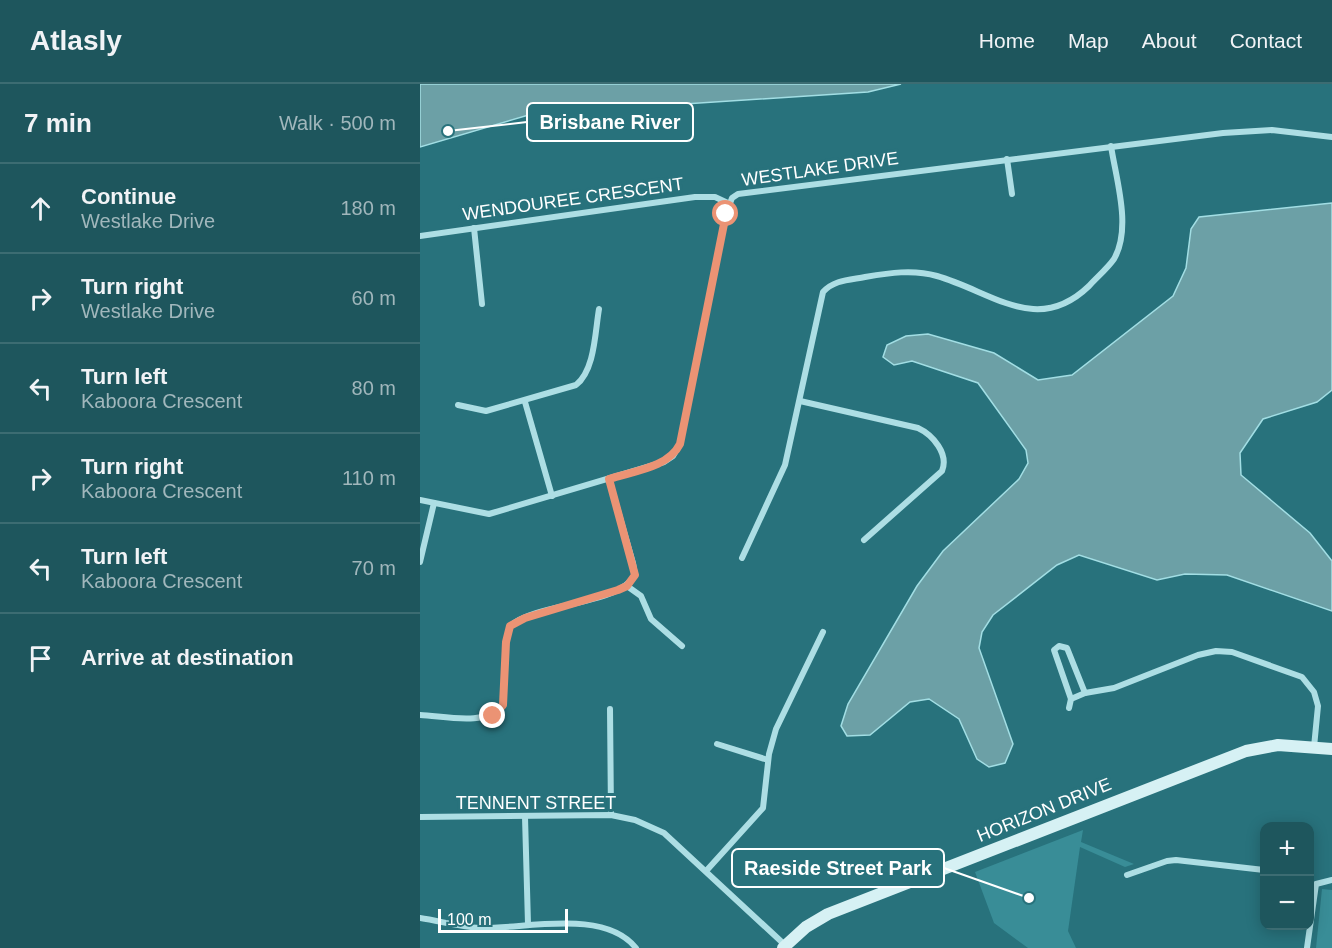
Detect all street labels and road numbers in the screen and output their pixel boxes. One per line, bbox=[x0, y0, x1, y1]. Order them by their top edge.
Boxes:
street label: WESTLAKE DRIVE bbox=[740, 148, 900, 190]
street label: WENDOUREE CRESCENT bbox=[461, 174, 685, 224]
street label: HORIZON DRIVE bbox=[974, 774, 1114, 846]
street label: TENNENT STREET bbox=[456, 793, 616, 813]

